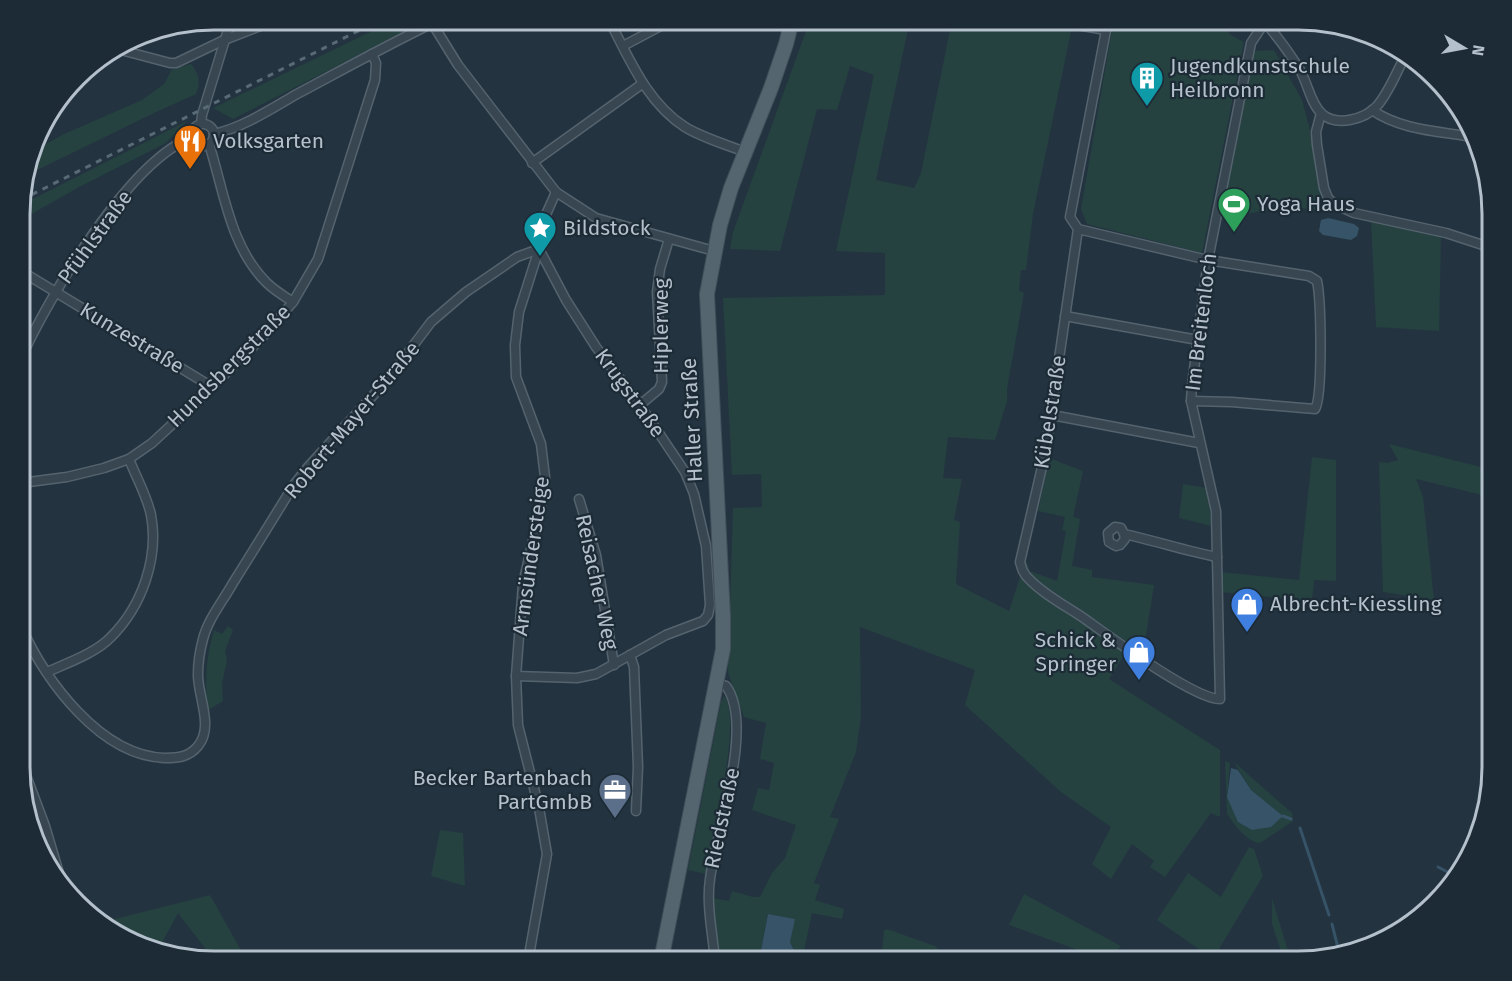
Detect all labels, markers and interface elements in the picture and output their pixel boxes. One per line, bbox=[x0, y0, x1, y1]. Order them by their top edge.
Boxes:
north arrow bbox=[1434, 18, 1494, 78]
text: N bbox=[1468, 44, 1489, 57]
place label: Jugendkunstschule Heilbronn bbox=[1170, 53, 1350, 103]
building icon: Jugendkunstschule Heilbronn bbox=[1129, 60, 1165, 107]
restaurant icon: Volksgarten bbox=[172, 123, 208, 170]
place label: Volksgarten bbox=[213, 128, 324, 154]
street label: Pfühlstraße bbox=[52, 185, 138, 289]
sports icon: Yoga Haus bbox=[1216, 186, 1252, 233]
place label: Yoga Haus bbox=[1257, 191, 1355, 217]
place icon: Bildstock bbox=[522, 210, 558, 257]
place label: Bildstock bbox=[563, 215, 651, 241]
street label: Im Breitenloch bbox=[1180, 251, 1222, 393]
street label: Hiplerweg bbox=[648, 278, 674, 374]
street label: Kunzestraße bbox=[75, 297, 189, 379]
street label: Hundsbergstraße bbox=[162, 299, 296, 433]
street label: Robert-Mayer-Straße bbox=[278, 336, 426, 504]
street label: Krugstraße bbox=[589, 343, 671, 443]
street label: Kübelstraße bbox=[1028, 353, 1072, 471]
street label: Haller Straße bbox=[676, 357, 708, 483]
street label: Armsündersteige bbox=[507, 475, 555, 637]
street label: Reisacher Weg bbox=[570, 512, 624, 652]
shop icon: Albrecht-Kiessling bbox=[1229, 586, 1265, 633]
place label: Albrecht-Kiessling bbox=[1270, 591, 1442, 617]
place label: Schick & Springer bbox=[1035, 627, 1116, 677]
shop icon: Schick & Springer bbox=[1121, 634, 1157, 681]
place label: Becker Bartenbach PartGmbB bbox=[413, 765, 592, 815]
street label: Riedstraße bbox=[699, 765, 745, 871]
office icon: Becker Bartenbach PartGmbB bbox=[597, 772, 633, 819]

